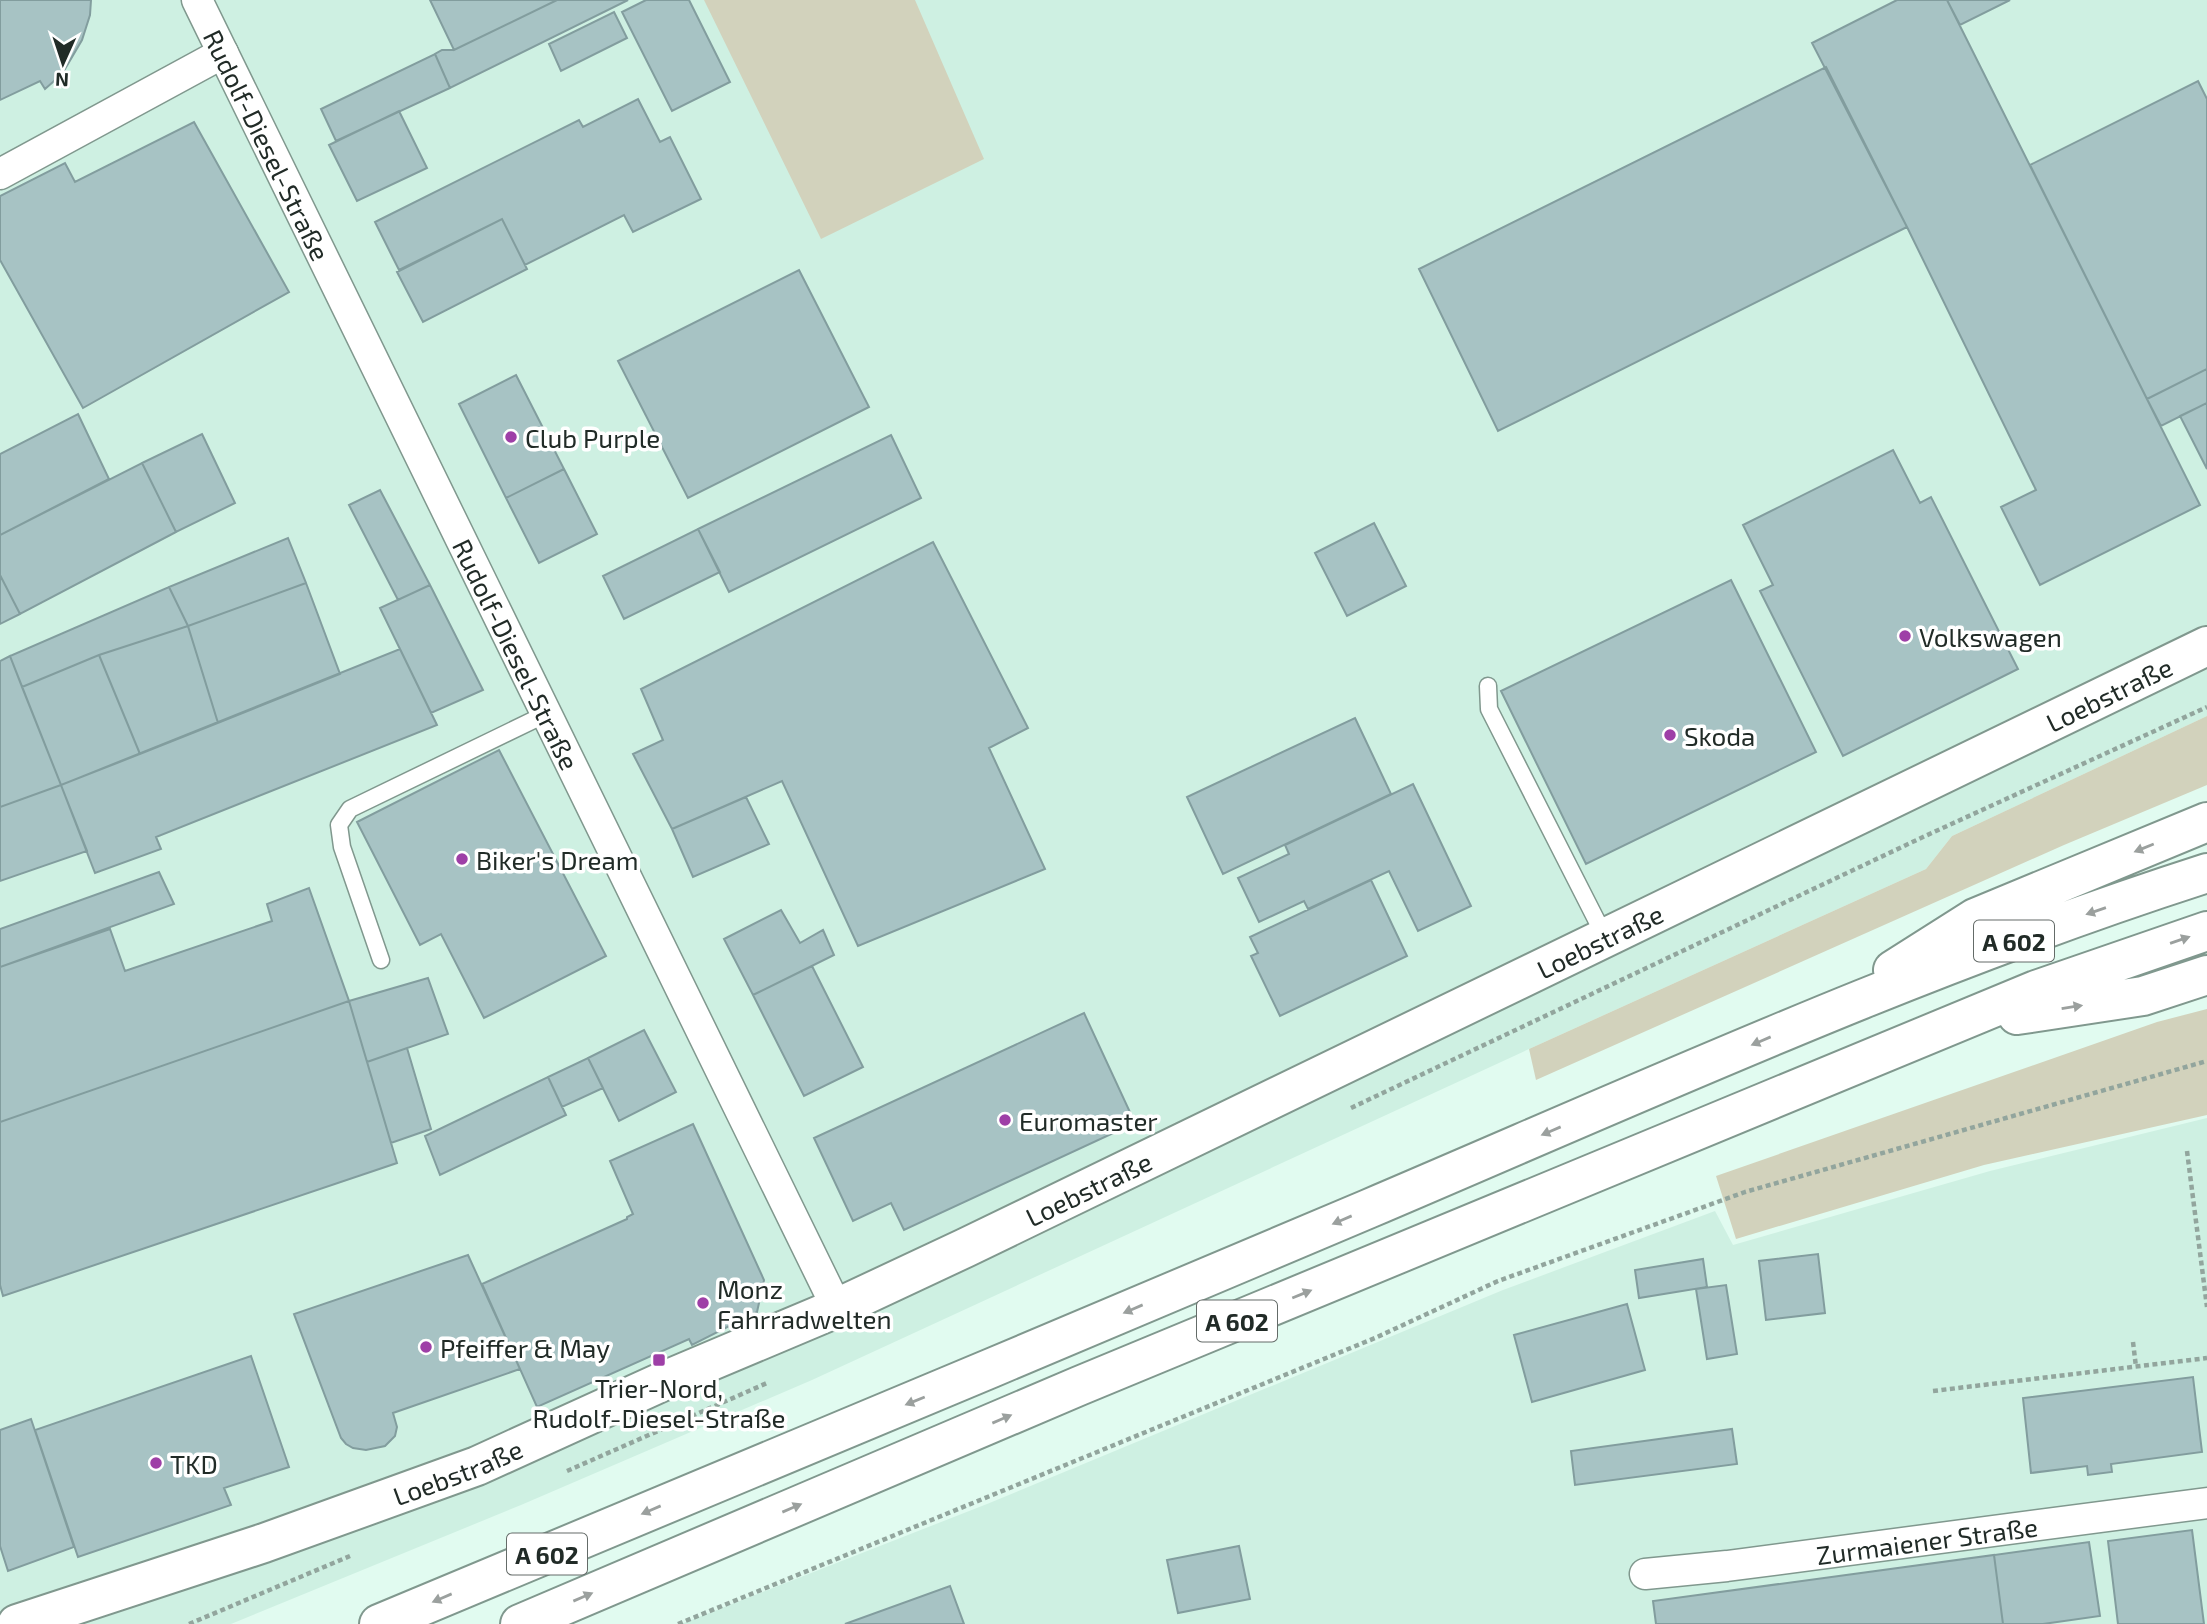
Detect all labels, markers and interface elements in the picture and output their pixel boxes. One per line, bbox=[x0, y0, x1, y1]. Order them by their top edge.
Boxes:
street label: Rudolf-Diesel-Straße bbox=[198, 24, 337, 265]
north arrow bbox=[28, 28, 98, 98]
text: N bbox=[55, 69, 70, 92]
place label: Club Purple bbox=[525, 422, 660, 453]
marker: Club Purple bbox=[503, 429, 519, 445]
street label: Rudolf-Diesel-Straße bbox=[447, 533, 586, 774]
place label: Volkswagen bbox=[1919, 621, 2062, 652]
marker: Volkswagen bbox=[1897, 628, 1913, 644]
street label: Loebstraße bbox=[2041, 650, 2177, 737]
place label: Skoda bbox=[1684, 720, 1755, 751]
marker: Skoda bbox=[1662, 727, 1678, 743]
one-way arrow bbox=[2134, 842, 2154, 854]
place label: Biker's Dream bbox=[476, 844, 639, 875]
marker: Biker's Dream bbox=[454, 851, 470, 867]
street label: Loebstraße bbox=[1531, 897, 1667, 984]
one-way arrow bbox=[2085, 906, 2106, 917]
road number: A 602 bbox=[1974, 920, 2054, 961]
one-way arrow bbox=[2170, 934, 2191, 945]
one-way arrow bbox=[2061, 1001, 2083, 1012]
one-way arrow bbox=[1750, 1036, 1771, 1047]
place label: Euromaster bbox=[1019, 1105, 1158, 1136]
marker: Euromaster bbox=[997, 1112, 1013, 1128]
one-way arrow bbox=[1541, 1126, 1562, 1137]
street label: Loebstraße bbox=[1020, 1145, 1156, 1232]
one-way arrow bbox=[1332, 1214, 1352, 1226]
place label: Monz Fahrradwelten bbox=[717, 1273, 892, 1334]
one-way arrow bbox=[1292, 1288, 1312, 1300]
marker: Monz Fahrradwelten bbox=[695, 1295, 711, 1311]
road number: A 602 bbox=[1197, 1301, 1277, 1342]
one-way arrow bbox=[1122, 1304, 1143, 1315]
place label: Pfeiffer & May bbox=[440, 1332, 610, 1363]
marker: Pfeiffer & May bbox=[418, 1339, 434, 1355]
marker: Trier-Nord, Rudolf-Diesel-Straße bbox=[651, 1352, 667, 1368]
place label: Trier-Nord, Rudolf-Diesel-Straße bbox=[533, 1372, 785, 1433]
one-way arrow bbox=[904, 1395, 925, 1406]
one-way arrow bbox=[991, 1413, 1012, 1424]
street label: Loebstraße bbox=[388, 1432, 527, 1511]
place label: TKD bbox=[170, 1448, 218, 1479]
marker: TKD bbox=[148, 1455, 164, 1471]
one-way arrow bbox=[782, 1502, 803, 1513]
one-way arrow bbox=[641, 1504, 662, 1515]
street label: Zurmaiener Straße bbox=[1814, 1510, 2039, 1570]
road number: A 602 bbox=[507, 1534, 587, 1574]
one-way arrow bbox=[573, 1591, 593, 1603]
one-way arrow bbox=[431, 1593, 452, 1604]

